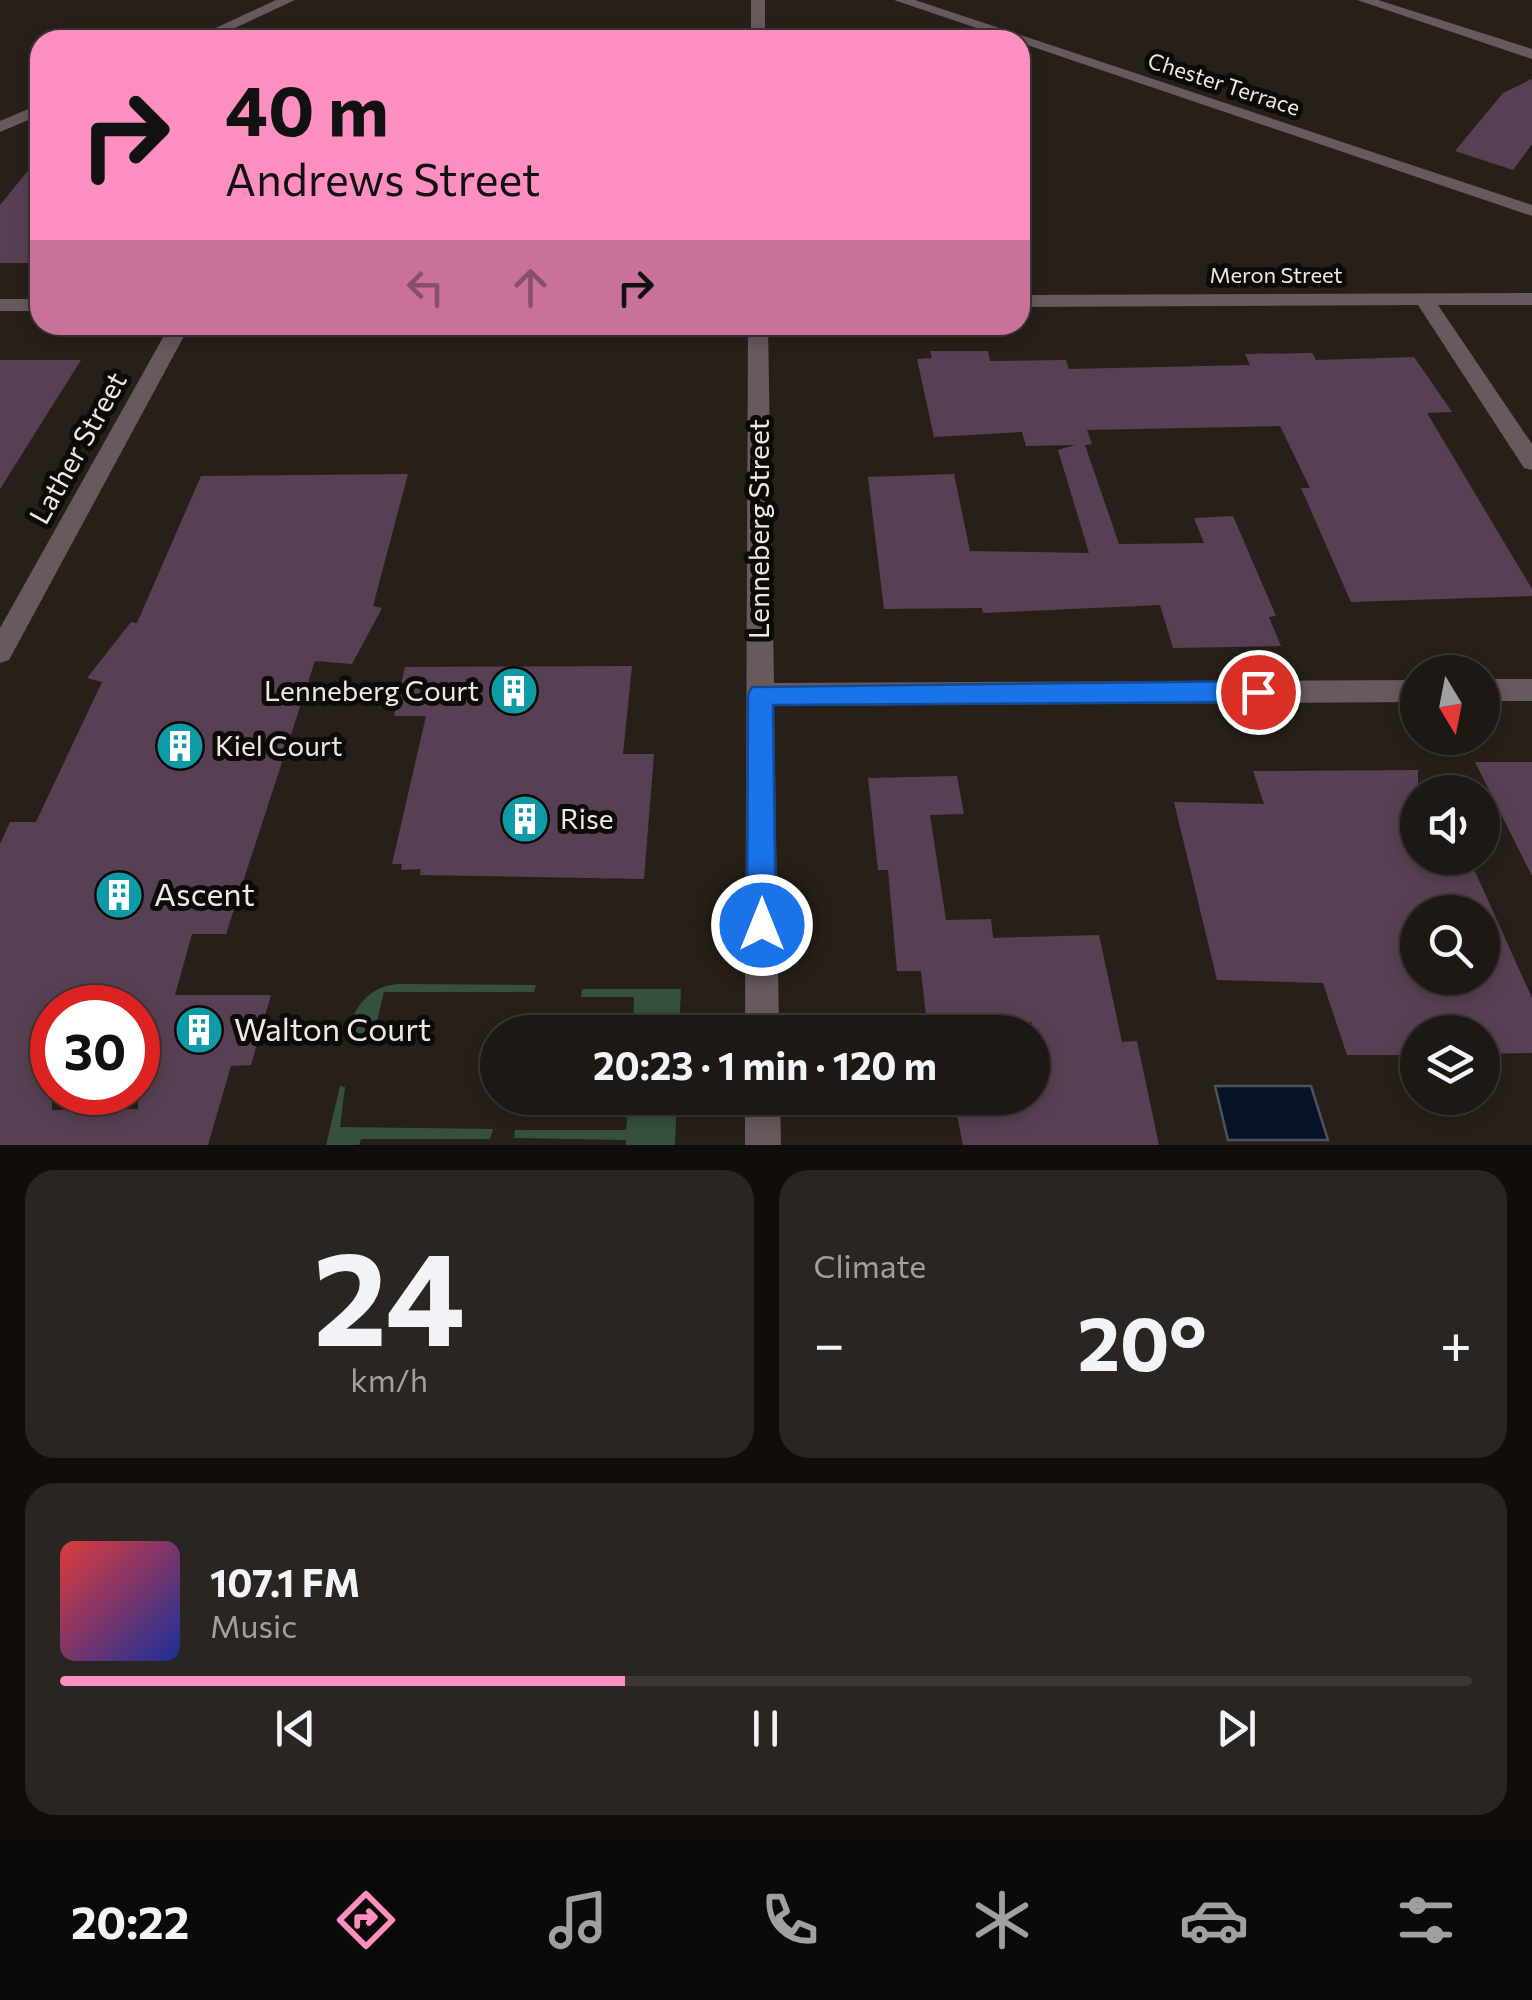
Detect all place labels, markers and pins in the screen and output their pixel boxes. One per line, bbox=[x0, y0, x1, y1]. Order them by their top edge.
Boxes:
pin bbox=[1216, 650, 1301, 735]
building icon: Lenneberg Court bbox=[488, 665, 540, 717]
place label: Lenneberg Court bbox=[264, 673, 479, 707]
building icon: Kiel Court bbox=[154, 720, 206, 772]
place label: Kiel Court bbox=[215, 728, 342, 762]
building icon: Rise bbox=[499, 793, 551, 845]
place label: Rise bbox=[560, 801, 613, 835]
building icon: Ascent bbox=[93, 869, 145, 921]
place label: Ascent bbox=[154, 873, 255, 913]
building icon: Walton Court bbox=[173, 1004, 225, 1056]
place label: Walton Court bbox=[234, 1008, 431, 1048]

